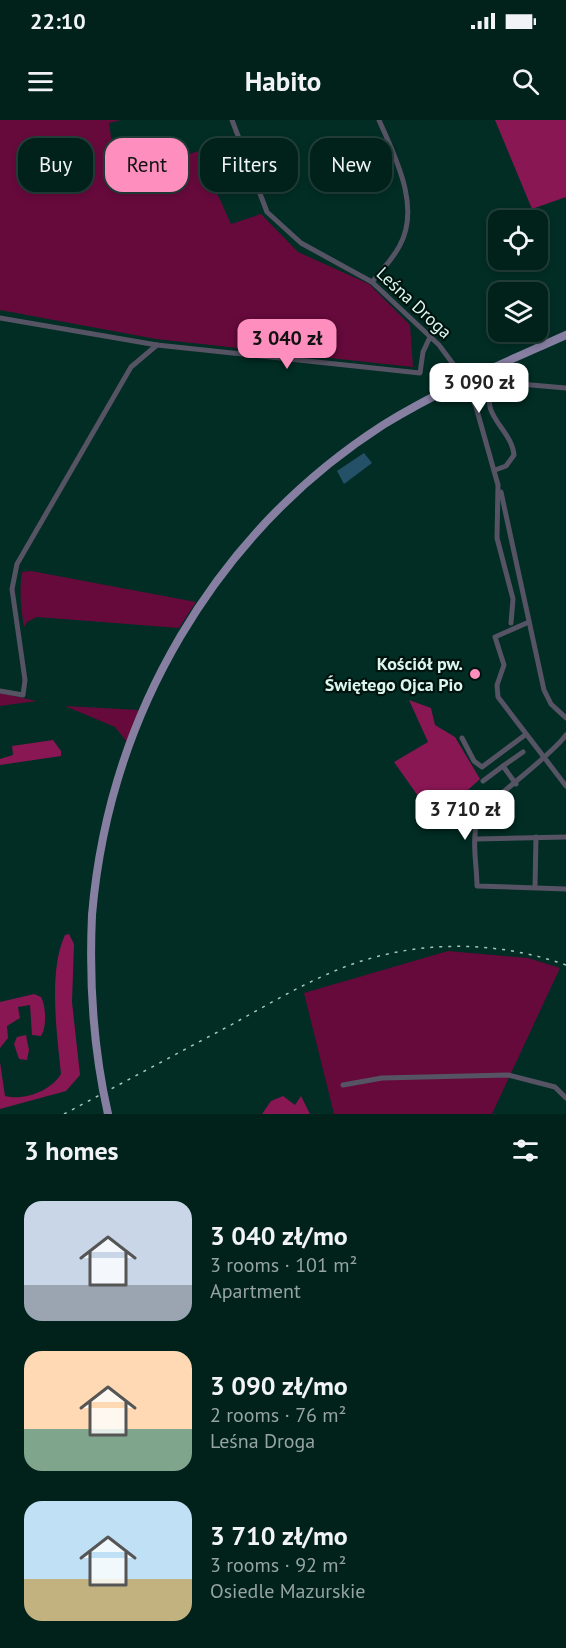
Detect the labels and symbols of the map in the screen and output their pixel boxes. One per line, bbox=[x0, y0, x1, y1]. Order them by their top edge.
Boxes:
street label: Leśna Droga bbox=[372, 262, 457, 343]
pin: 3 040 zł bbox=[225, 319, 349, 370]
pin: 3 090 zł bbox=[417, 363, 541, 414]
place label: Kościół pw. Świętego Ojca Pio bbox=[325, 652, 463, 696]
marker: Kościół pw. Świętego Ojca Pio bbox=[468, 667, 482, 681]
pin: 3 710 zł bbox=[403, 790, 527, 841]

